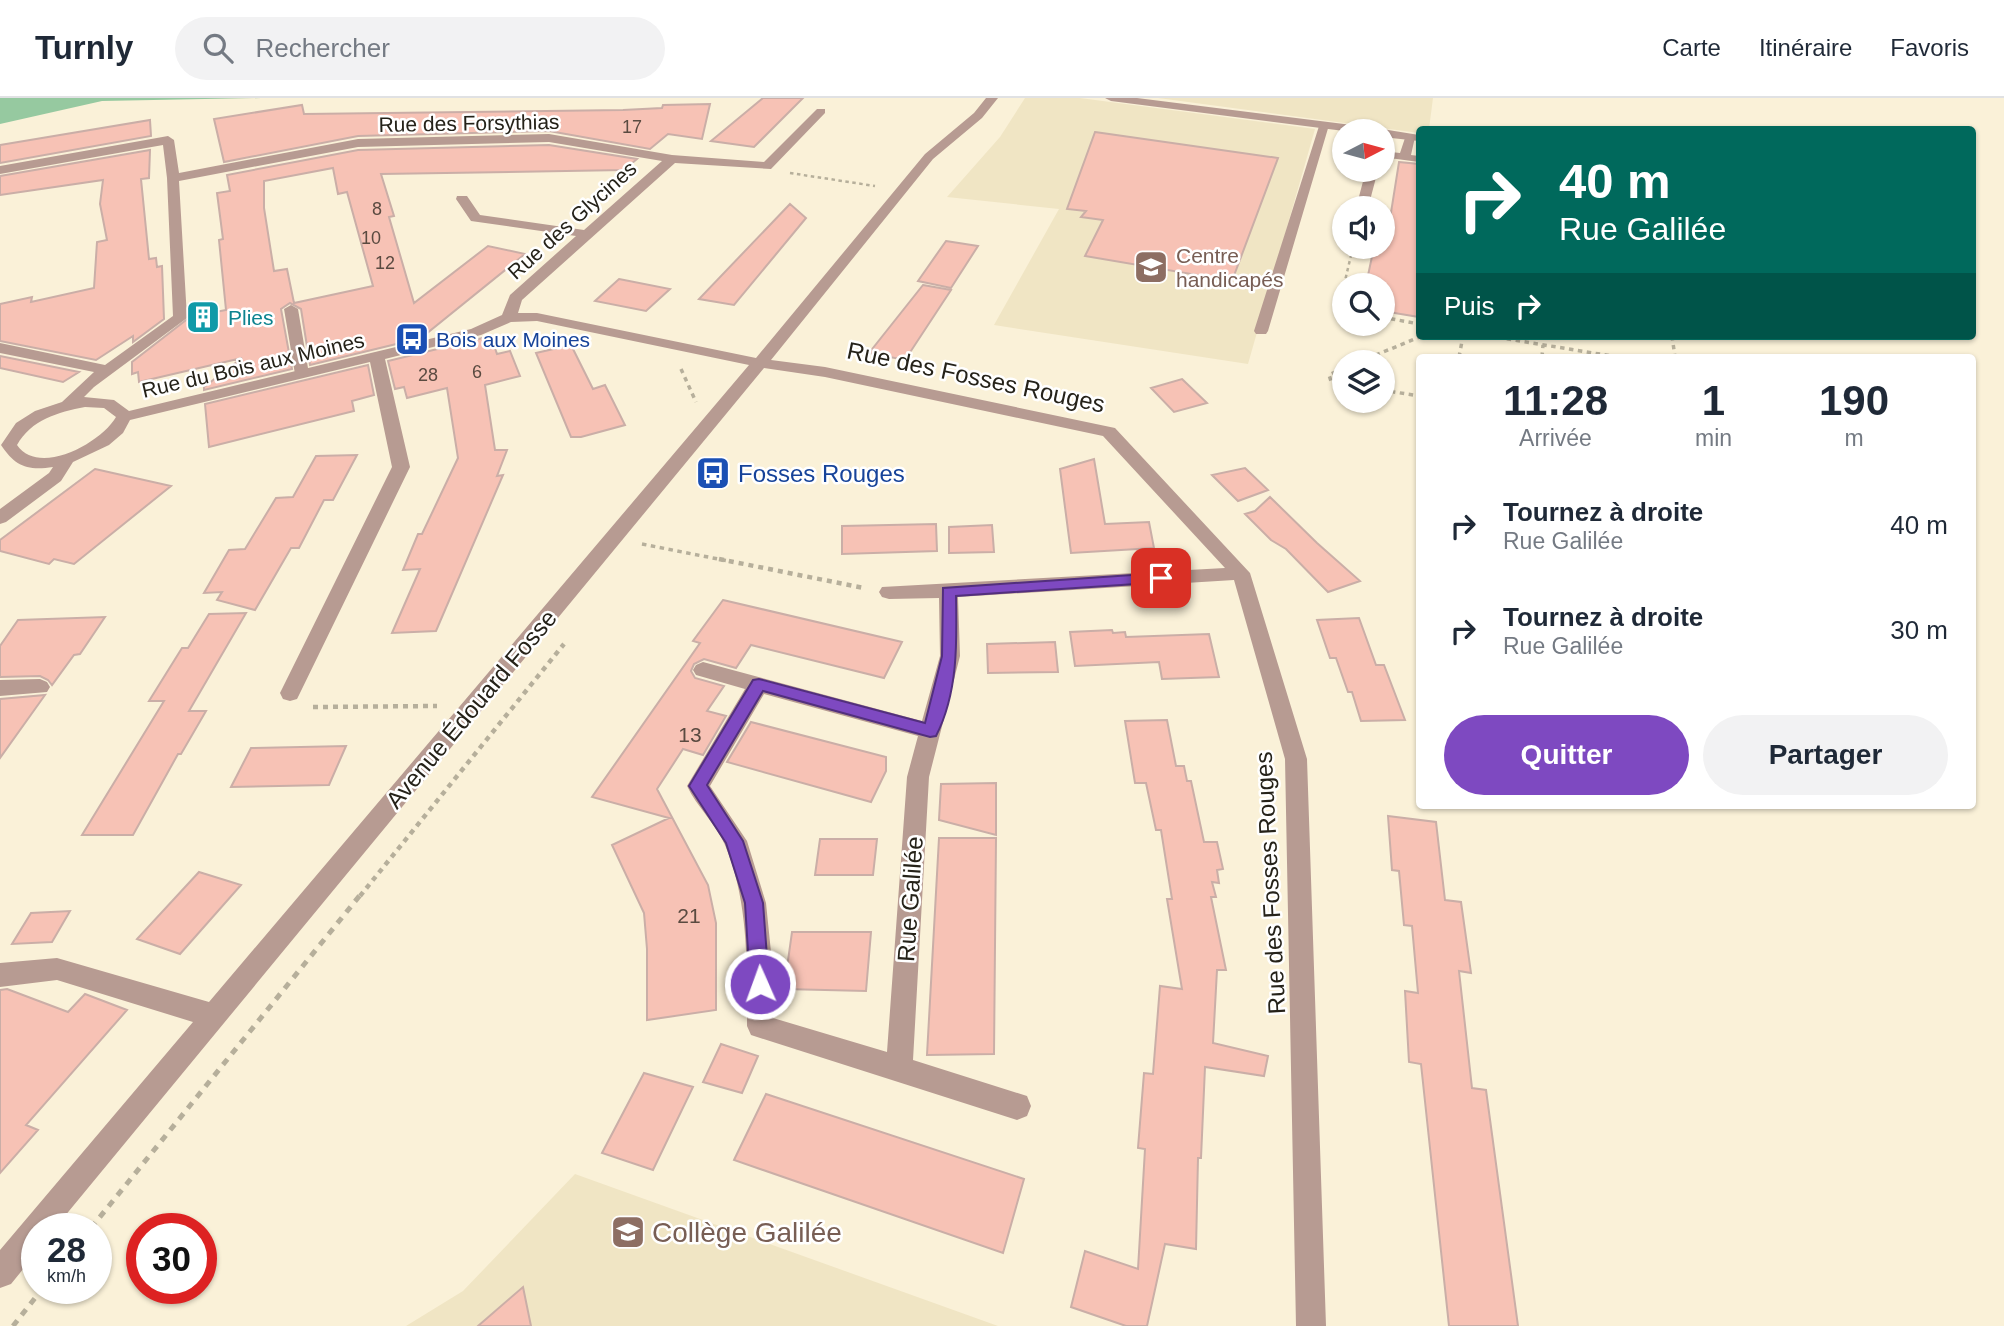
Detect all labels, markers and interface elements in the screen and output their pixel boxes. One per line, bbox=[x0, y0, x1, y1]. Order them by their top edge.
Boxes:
search box bbox=[175, 17, 665, 80]
text: Turnly bbox=[35, 29, 133, 66]
icon: search bbox=[199, 29, 237, 67]
text: Rechercher bbox=[255, 33, 390, 63]
text: Carte bbox=[1662, 34, 1721, 61]
text: Itinéraire bbox=[1759, 34, 1852, 61]
text: Favoris bbox=[1890, 34, 1969, 61]
street label: Rue des Forsythias bbox=[378, 110, 560, 136]
house number: 17 bbox=[622, 117, 642, 137]
north arrow bbox=[1332, 119, 1395, 182]
map controls bbox=[1332, 119, 1395, 413]
icon: right bbox=[1444, 154, 1535, 245]
text: 40 m bbox=[1559, 154, 1671, 208]
street label: Rue des Glycines bbox=[503, 156, 641, 284]
button: sound bbox=[1332, 196, 1395, 259]
house number: 8 bbox=[372, 199, 382, 219]
text: Rue Galilée bbox=[1559, 211, 1726, 247]
house number: 10 bbox=[361, 228, 381, 248]
place label: Centre handicapés bbox=[1176, 244, 1283, 291]
school or university icon: Centre handicapés bbox=[1132, 248, 1170, 286]
house number: 12 bbox=[375, 253, 395, 273]
button: search bbox=[1332, 273, 1395, 336]
icon: right bbox=[1509, 287, 1547, 325]
text: Puis bbox=[1444, 291, 1495, 321]
building icon: Plies bbox=[184, 298, 222, 336]
place label: Plies bbox=[228, 306, 274, 329]
bus stop icon: Bois aux Moines bbox=[393, 320, 431, 358]
street label: Rue du Bois aux Moines bbox=[140, 328, 366, 402]
place label: Bois aux Moines bbox=[436, 328, 590, 351]
street label: Rue des Fosses Rouges bbox=[845, 336, 1107, 418]
button: layers bbox=[1332, 350, 1395, 413]
house number: 6 bbox=[472, 362, 482, 382]
house number: 28 bbox=[418, 365, 438, 385]
text: 11:28 bbox=[1503, 377, 1608, 424]
text: 1 bbox=[1702, 377, 1725, 424]
text: 190 bbox=[1819, 377, 1889, 424]
text: Arrivée bbox=[1519, 425, 1592, 451]
text: min bbox=[1695, 425, 1732, 451]
text: m bbox=[1844, 425, 1864, 451]
bus stop icon: Fosses Rouges bbox=[694, 454, 732, 492]
place label: Fosses Rouges bbox=[738, 460, 905, 487]
text: Tournez à droite bbox=[1503, 497, 1703, 527]
icon: right bbox=[1444, 507, 1482, 545]
text: 40 m bbox=[1890, 510, 1948, 540]
text: Rue Galilée bbox=[1503, 528, 1623, 554]
pin bbox=[1131, 548, 1191, 608]
icon: arrive bbox=[1142, 559, 1180, 597]
text: Tournez à droite bbox=[1503, 602, 1703, 632]
street label: Avenue Édouard Fosse bbox=[380, 604, 562, 814]
icon: right bbox=[1444, 612, 1482, 650]
text: 30 m bbox=[1890, 615, 1948, 645]
text: Rue Galilée bbox=[1503, 633, 1623, 659]
button: Quitter bbox=[1444, 715, 1689, 795]
button: Partager bbox=[1703, 715, 1948, 795]
house number: 13 bbox=[678, 723, 702, 746]
street label: Rue des Fosses Rouges bbox=[1250, 751, 1290, 1015]
street label: Rue Galilée bbox=[892, 836, 928, 962]
house number: 21 bbox=[677, 904, 701, 927]
position arrow bbox=[723, 947, 797, 1021]
speed limit sign: 30 bbox=[126, 1213, 217, 1304]
school or university icon: Collège Galilée bbox=[609, 1213, 647, 1251]
place label: Collège Galilée bbox=[652, 1217, 842, 1248]
text: 28 bbox=[47, 1230, 86, 1269]
text: km/h bbox=[47, 1266, 86, 1286]

